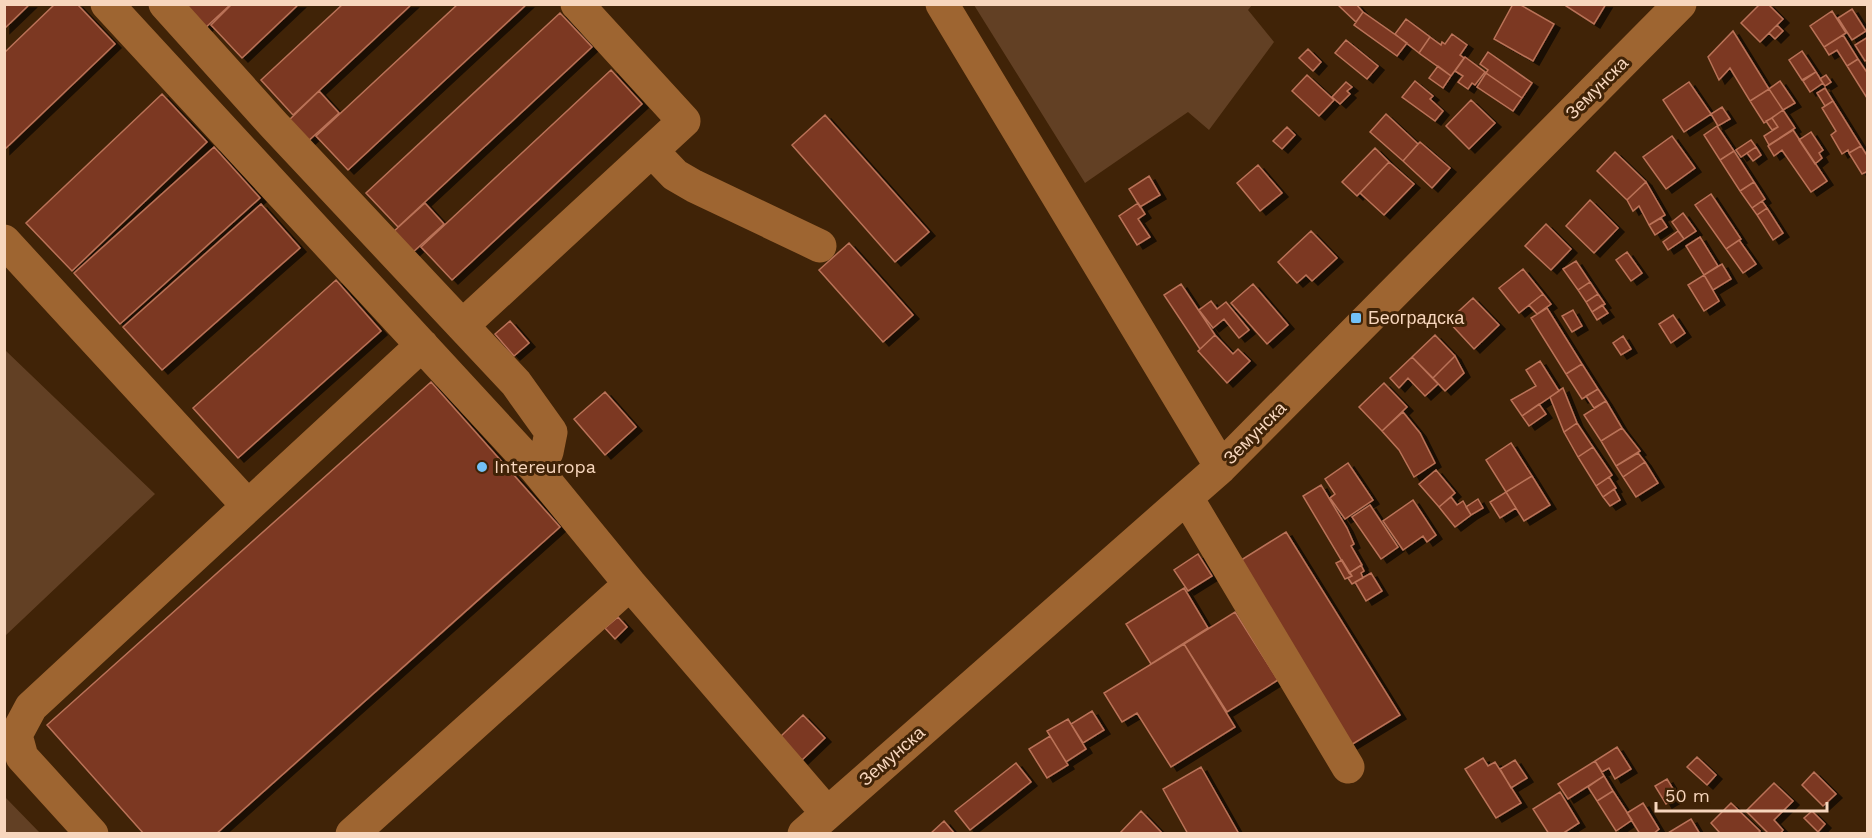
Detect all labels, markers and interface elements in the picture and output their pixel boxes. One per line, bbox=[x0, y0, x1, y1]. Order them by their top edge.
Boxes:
street label: Земунска bbox=[1561, 51, 1633, 123]
place label: Београдска bbox=[1368, 307, 1465, 328]
marker: Београдска bbox=[1349, 311, 1363, 325]
street label: Земунска bbox=[1219, 396, 1291, 468]
place label: Intereuropa bbox=[494, 456, 596, 477]
marker: Intereuropa bbox=[475, 460, 489, 474]
street label: Земунска bbox=[855, 721, 929, 790]
scale bar bbox=[1656, 775, 1827, 813]
text: 50 m bbox=[1665, 785, 1710, 806]

